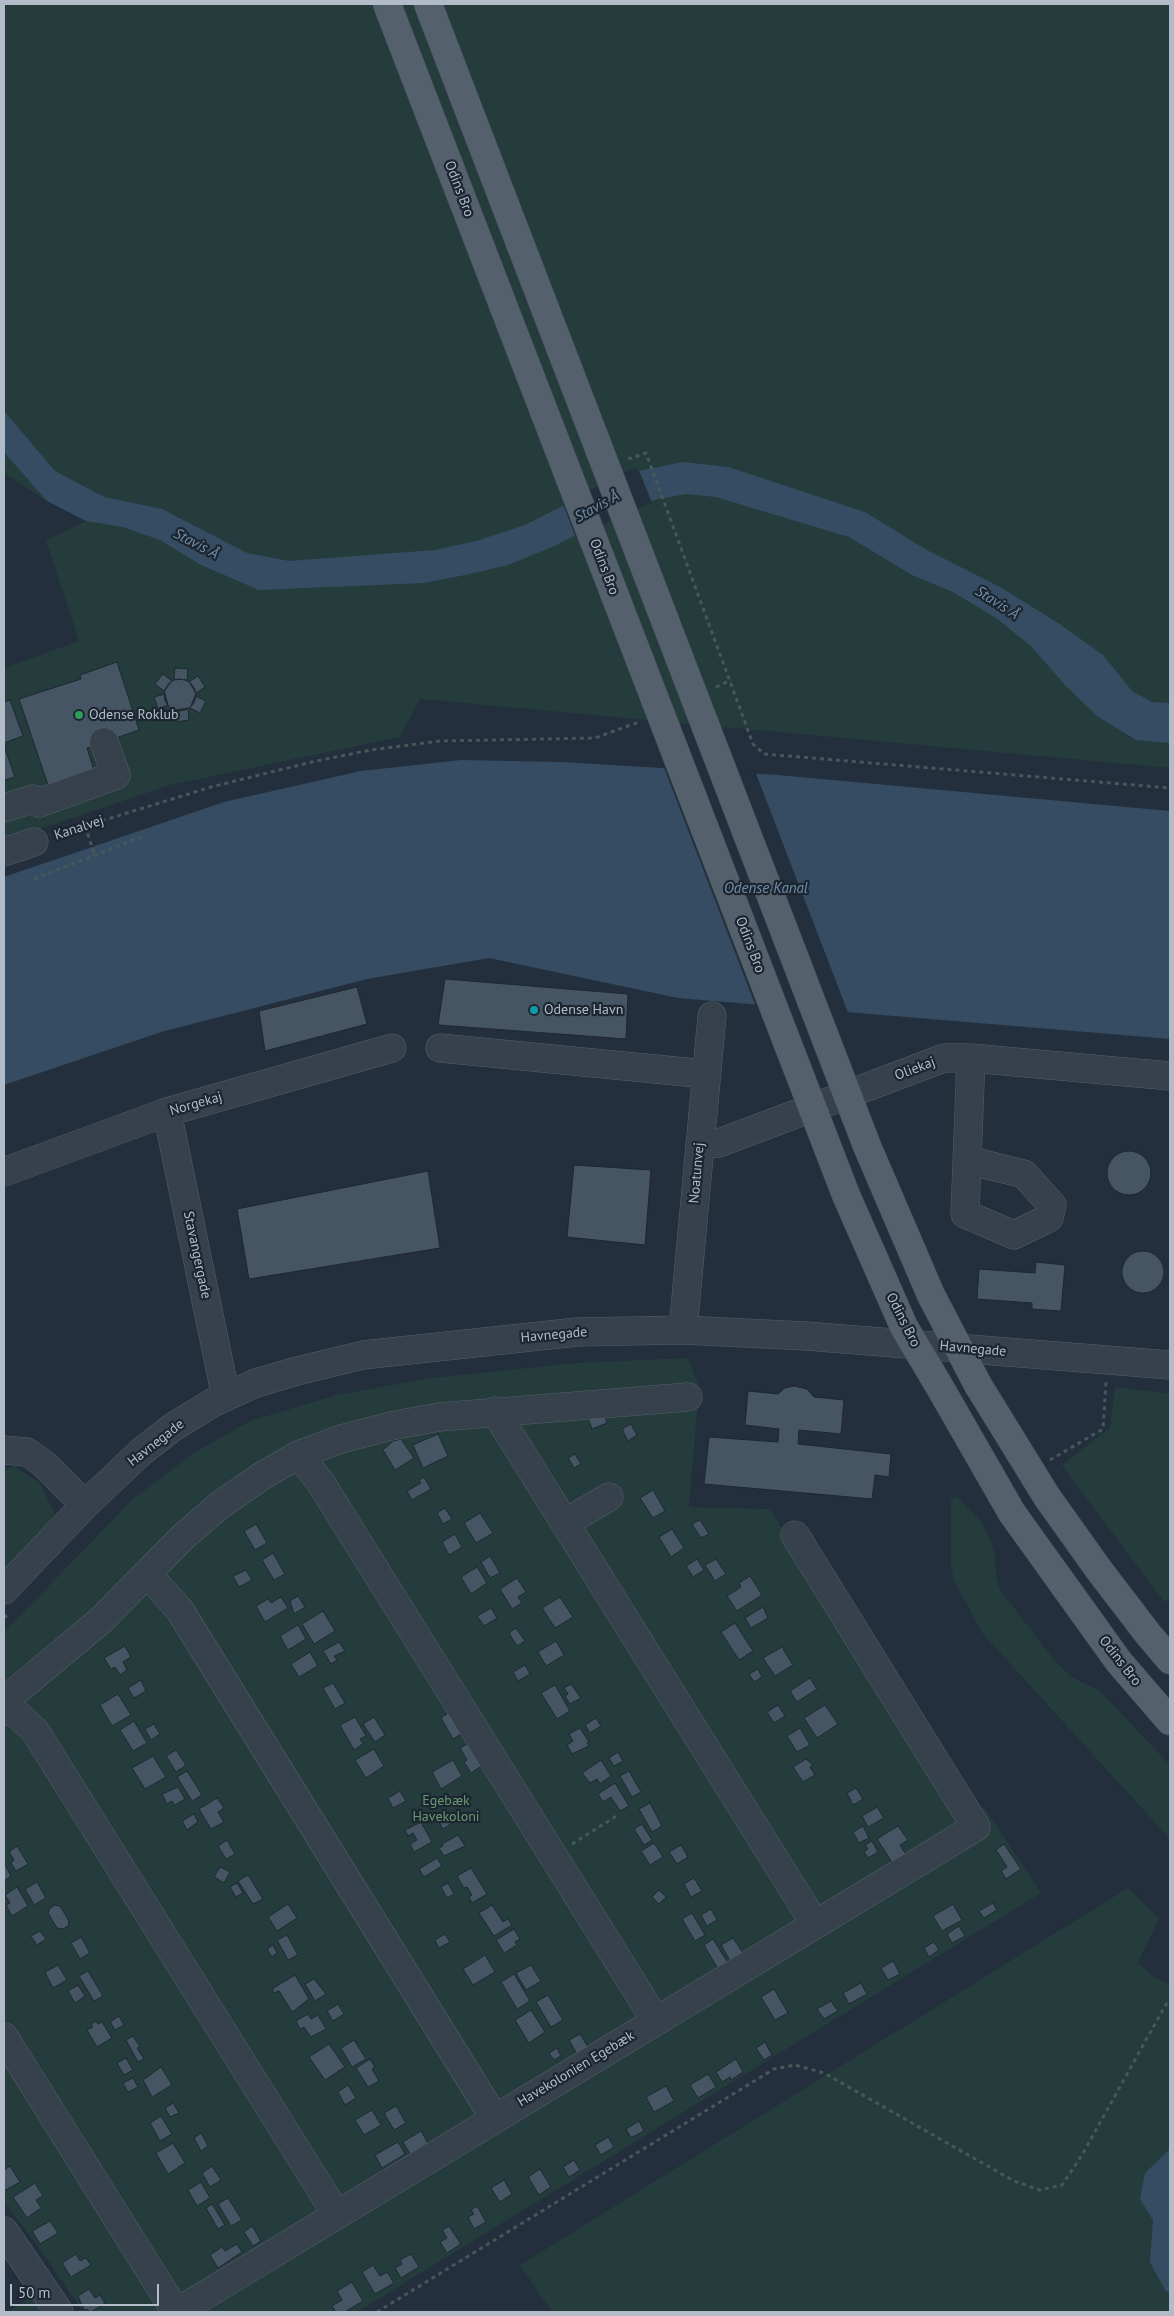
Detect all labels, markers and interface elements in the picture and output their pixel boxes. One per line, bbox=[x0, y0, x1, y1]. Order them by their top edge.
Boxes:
street label: Odins Bro bbox=[441, 159, 477, 219]
water label: Stavis Å bbox=[571, 487, 623, 527]
water label: Stavis Å bbox=[170, 525, 222, 563]
street label: Odins Bro bbox=[586, 537, 622, 597]
water label: Stavis Å bbox=[972, 582, 1022, 624]
place label: Odense Roklub bbox=[89, 707, 179, 723]
marker: Odense Roklub bbox=[73, 709, 85, 721]
street label: Kanalvej bbox=[52, 812, 106, 844]
water label: Odense Kanal bbox=[724, 880, 808, 898]
street label: Odins Bro bbox=[732, 915, 768, 975]
place label: Odense Havn bbox=[544, 1002, 623, 1018]
marker: Odense Havn bbox=[528, 1004, 540, 1016]
street label: Oliekaj bbox=[892, 1054, 938, 1084]
street label: Norgekaj bbox=[168, 1089, 224, 1119]
street label: Noatunvej bbox=[686, 1142, 708, 1204]
street label: Stavangergade bbox=[180, 1210, 214, 1300]
street label: Odins Bro bbox=[882, 1290, 924, 1350]
street label: Havnegade bbox=[520, 1324, 588, 1346]
street label: Havnegade bbox=[939, 1338, 1007, 1360]
street label: Havnegade bbox=[125, 1416, 187, 1470]
street label: Odins Bro bbox=[1095, 1633, 1145, 1689]
park label: Egebæk Havekoloni bbox=[412, 1793, 480, 1825]
street label: Havekolonien Egebæk bbox=[515, 2028, 637, 2110]
scale bar bbox=[12, 2274, 161, 2306]
text: 50 m bbox=[18, 2283, 51, 2302]

